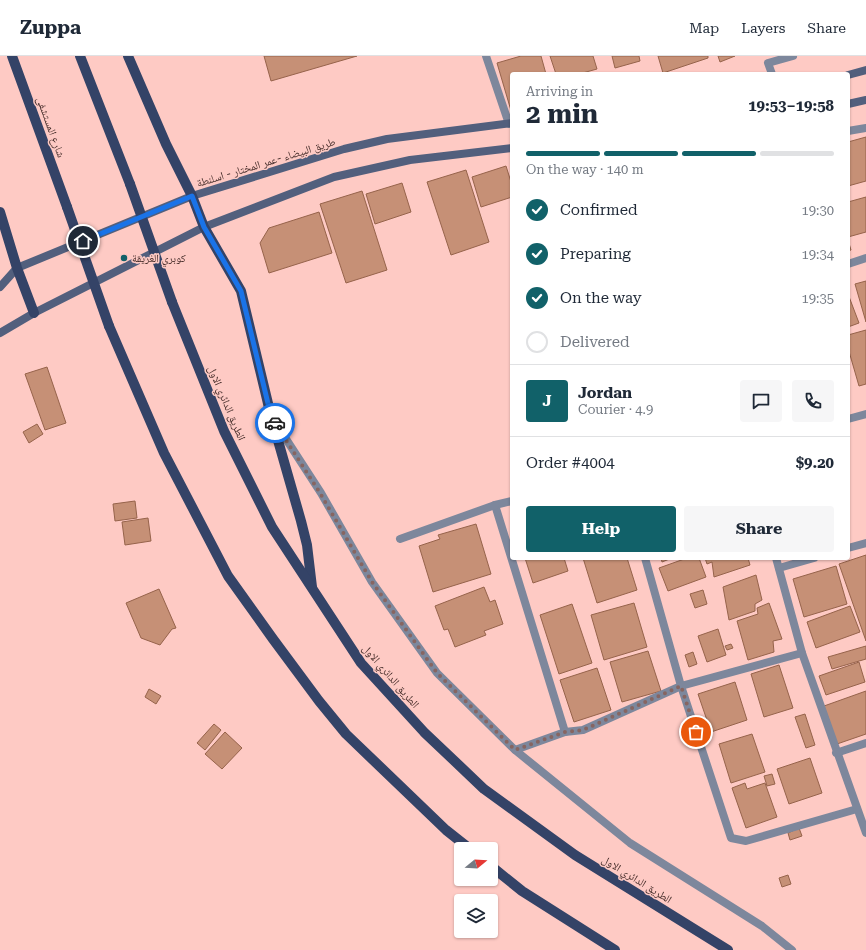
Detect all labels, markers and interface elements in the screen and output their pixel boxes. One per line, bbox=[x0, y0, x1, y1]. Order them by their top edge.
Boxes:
text: Zuppa bbox=[20, 16, 81, 39]
text: Map bbox=[689, 20, 719, 36]
text: Layers bbox=[741, 20, 785, 36]
text: Share bbox=[807, 20, 846, 36]
text: Arriving in bbox=[526, 84, 593, 99]
street label: شارع المستشفى bbox=[34, 95, 68, 159]
text: 19:53–19:58 bbox=[748, 97, 834, 115]
text: 2 min bbox=[526, 99, 598, 129]
street label: طريق البيضاء -عمر المختار - اسلنطة bbox=[195, 135, 337, 190]
text: On the way · 140 m bbox=[526, 162, 643, 177]
icon: check bbox=[526, 199, 548, 221]
text: Confirmed bbox=[560, 201, 638, 219]
text: 19:30 bbox=[802, 203, 834, 218]
pin bbox=[66, 224, 100, 258]
icon: home bbox=[72, 230, 94, 252]
icon: check bbox=[526, 243, 548, 265]
text: Preparing bbox=[560, 245, 631, 263]
text: 19:34 bbox=[802, 247, 834, 262]
place label: كوبري الغريقة bbox=[132, 252, 186, 267]
marker: كوبري الغريقة bbox=[119, 253, 129, 263]
icon: check bbox=[526, 287, 548, 309]
text: On the way bbox=[560, 289, 642, 307]
text: 19:35 bbox=[802, 291, 834, 306]
text: Delivered bbox=[560, 333, 630, 351]
street label: الطريق الدائري الاول bbox=[203, 364, 248, 443]
button: chat bbox=[740, 380, 782, 422]
button: phone bbox=[792, 380, 834, 422]
text: Jordan bbox=[578, 384, 632, 402]
text: J bbox=[542, 392, 552, 410]
text: Courier · 4.9 bbox=[578, 402, 653, 417]
courier bbox=[255, 403, 295, 443]
icon: car bbox=[264, 412, 286, 434]
text: Order #4004 bbox=[526, 454, 615, 472]
text: $9.20 bbox=[796, 454, 834, 472]
button: Help bbox=[526, 506, 676, 552]
button: Share bbox=[684, 506, 834, 552]
street label: الطريق الدائري الاول bbox=[358, 642, 422, 712]
pin bbox=[679, 715, 713, 749]
icon: bag bbox=[685, 721, 707, 743]
north arrow bbox=[454, 842, 498, 886]
map controls bbox=[454, 842, 498, 938]
street label: الطريق الدائري الاول bbox=[599, 853, 674, 908]
button: layers bbox=[454, 894, 498, 938]

